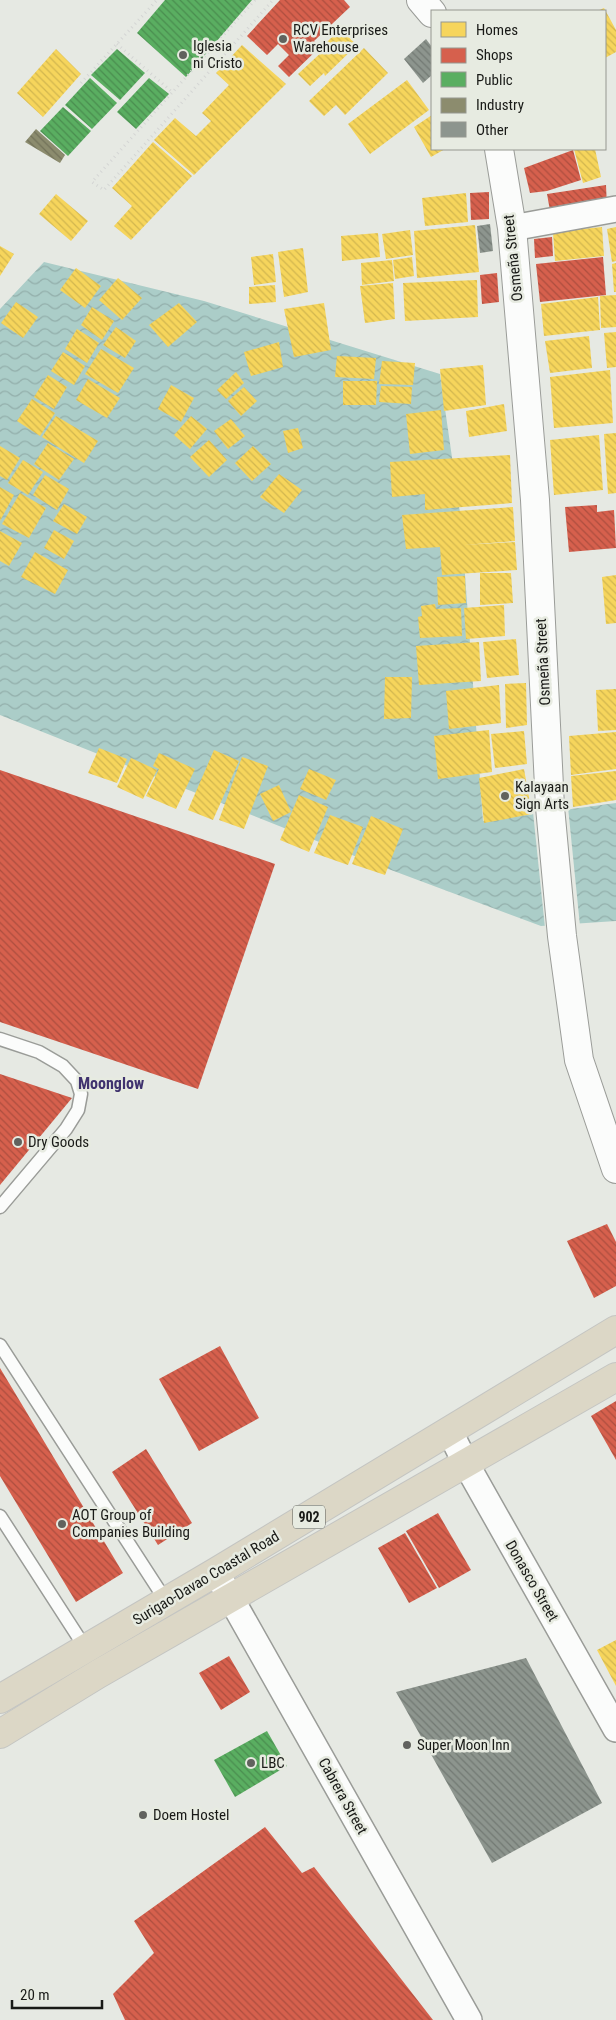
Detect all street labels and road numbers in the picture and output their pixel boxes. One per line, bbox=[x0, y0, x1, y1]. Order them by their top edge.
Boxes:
street label: Osmeña Street bbox=[499, 214, 527, 302]
street label: Osmeña Street bbox=[532, 618, 554, 706]
road number: 902 bbox=[293, 1505, 325, 1528]
street label: Surigao-Davao Coastal Road bbox=[130, 1527, 282, 1629]
street label: Donasco Street bbox=[502, 1537, 562, 1625]
street label: Cabrera Street bbox=[315, 1755, 371, 1837]

